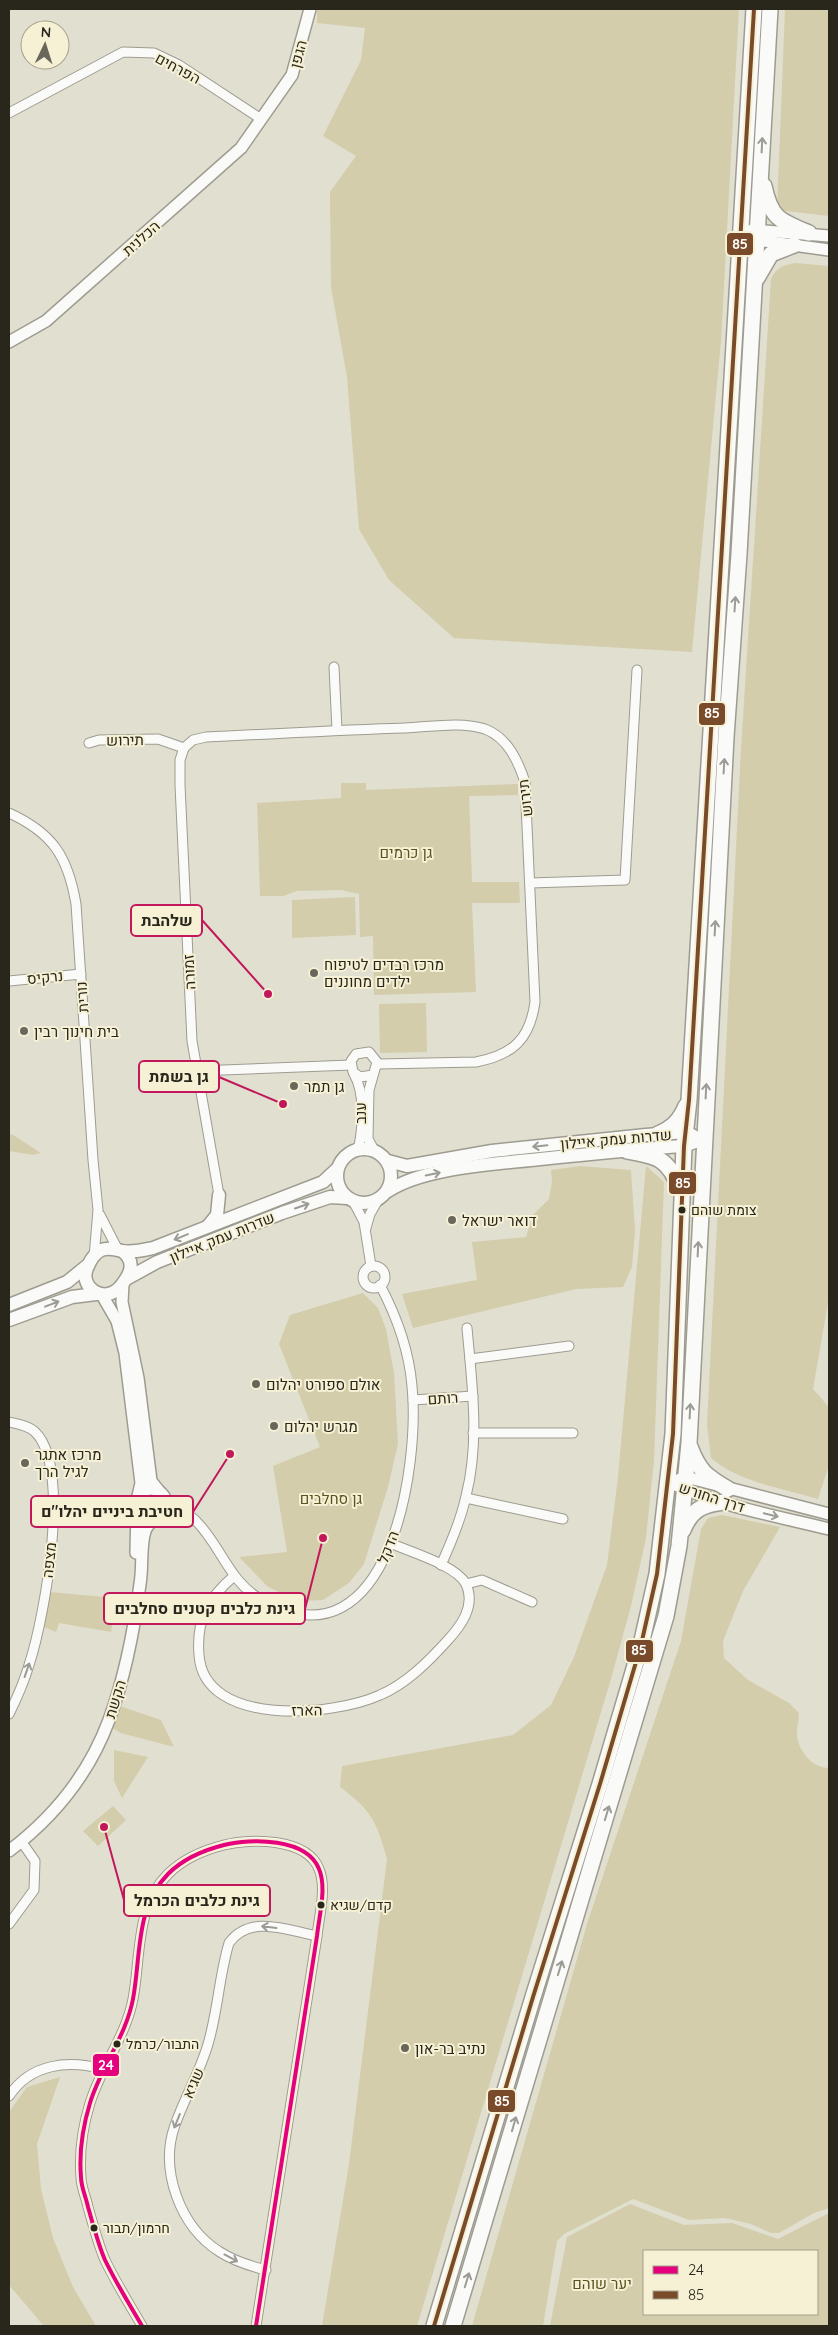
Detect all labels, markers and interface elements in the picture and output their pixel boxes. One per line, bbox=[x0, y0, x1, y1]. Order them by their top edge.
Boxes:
north arrow bbox=[20, 20, 70, 70]
text: N bbox=[40, 23, 52, 41]
street label: הגפן bbox=[285, 38, 311, 70]
street label: הפרחים bbox=[152, 48, 204, 88]
one-way arrow bbox=[757, 137, 766, 153]
street label: הכלנית bbox=[118, 216, 164, 260]
line badge: 85 bbox=[726, 232, 754, 256]
text: 85 bbox=[732, 235, 748, 253]
one-way arrow bbox=[731, 596, 740, 612]
line badge: 85 bbox=[698, 702, 726, 726]
text: 85 bbox=[704, 704, 720, 722]
street label: תירוש bbox=[106, 730, 144, 750]
one-way arrow bbox=[720, 758, 729, 774]
street label: תירוש bbox=[513, 778, 537, 818]
park label: גן כרמים bbox=[379, 843, 433, 862]
callout: שלהבת bbox=[131, 905, 202, 936]
text: שלהבת bbox=[141, 910, 193, 930]
one-way arrow bbox=[710, 921, 719, 937]
street label: זמורה bbox=[179, 954, 199, 990]
place label: מרכז רבדים לטיפוח ילדים מחוננים bbox=[324, 955, 444, 991]
street label: נרקיס bbox=[26, 966, 64, 988]
marker: מרכז רבדים לטיפוח ילדים מחוננים bbox=[308, 967, 320, 979]
street label: נורית bbox=[71, 981, 93, 1013]
place label: בית חינוך רבין bbox=[34, 1022, 119, 1041]
marker: בית חינוך רבין bbox=[18, 1025, 30, 1037]
callout: גן בשמת bbox=[139, 1061, 219, 1092]
text: גן בשמת bbox=[149, 1066, 209, 1086]
place label: גן תמר bbox=[304, 1077, 345, 1096]
marker: גן תמר bbox=[288, 1080, 300, 1092]
one-way arrow bbox=[701, 1083, 710, 1099]
street label: ענב bbox=[351, 1102, 370, 1124]
street label: שדרות עמק איילון bbox=[560, 1125, 672, 1153]
one-way arrow bbox=[532, 1141, 548, 1151]
one-way arrow bbox=[425, 1169, 441, 1179]
line badge: 85 bbox=[668, 1171, 697, 1195]
text: 85 bbox=[675, 1174, 691, 1192]
one-way arrow bbox=[294, 1200, 310, 1210]
place label: צומת שוהם bbox=[691, 1201, 757, 1219]
marker: צומת שוהם bbox=[677, 1205, 687, 1215]
street label: שדרות עמק איילון bbox=[167, 1207, 277, 1267]
place label: דואר ישראל bbox=[462, 1211, 537, 1230]
marker: דואר ישראל bbox=[446, 1214, 458, 1226]
one-way arrow bbox=[174, 1232, 189, 1242]
one-way arrow bbox=[693, 1241, 702, 1257]
one-way arrow bbox=[44, 1299, 59, 1308]
place label: אולם ספורט יהלום bbox=[266, 1375, 380, 1394]
marker: אולם ספורט יהלום bbox=[250, 1378, 262, 1390]
street label: רותם bbox=[427, 1387, 459, 1409]
one-way arrow bbox=[686, 1404, 695, 1420]
place label: מגרש יהלום bbox=[284, 1417, 358, 1436]
marker: מגרש יהלום bbox=[268, 1420, 280, 1432]
place label: מרכז אתגר לגיל הרך bbox=[35, 1445, 102, 1481]
marker: מרכז אתגר לגיל הרך bbox=[19, 1457, 31, 1469]
street label: דרך החורש bbox=[677, 1477, 748, 1517]
park label: גן סחלבים bbox=[300, 1489, 362, 1508]
callout: חטיבת ביניים יהלו"ם bbox=[31, 1496, 193, 1527]
text: חטיבת ביניים יהלו"ם bbox=[41, 1501, 183, 1521]
one-way arrow bbox=[763, 1510, 779, 1520]
street label: הדקל bbox=[373, 1528, 403, 1566]
street label: מצפה bbox=[38, 1541, 60, 1579]
callout: גינת כלבים קטנים סחלבים bbox=[104, 1593, 305, 1624]
text: גינת כלבים קטנים סחלבים bbox=[114, 1598, 296, 1618]
line badge: 85 bbox=[625, 1639, 654, 1663]
text: 85 bbox=[631, 1641, 647, 1659]
one-way arrow bbox=[23, 1662, 33, 1678]
street label: הקשת bbox=[100, 1677, 130, 1721]
street label: הארז bbox=[291, 1700, 323, 1720]
one-way arrow bbox=[603, 1805, 613, 1821]
callout: גינת כלבים הכרמל bbox=[124, 1885, 270, 1916]
text: גינת כלבים הכרמל bbox=[134, 1890, 260, 1910]
place label: קדם/שגיא bbox=[330, 1896, 392, 1914]
marker: קדם/שגיא bbox=[316, 1900, 326, 1910]
one-way arrow bbox=[261, 1922, 277, 1932]
one-way arrow bbox=[556, 1961, 566, 1977]
place label: התבור/כרמל bbox=[126, 2035, 199, 2053]
marker: התבור/כרמל bbox=[112, 2039, 122, 2049]
place label: נתיב בר-און bbox=[415, 2039, 486, 2058]
marker: נתיב בר-און bbox=[399, 2042, 411, 2054]
line badge: 24 bbox=[92, 2053, 120, 2077]
text: 24 bbox=[98, 2056, 114, 2074]
street label: שגיא bbox=[178, 2065, 208, 2101]
line badge: 85 bbox=[487, 2089, 516, 2113]
text: 85 bbox=[494, 2092, 510, 2110]
one-way arrow bbox=[172, 2113, 181, 2128]
one-way arrow bbox=[510, 2117, 520, 2133]
place label: חרמון/תבור bbox=[103, 2219, 170, 2237]
marker: חרמון/תבור bbox=[89, 2223, 99, 2233]
legend bbox=[643, 2250, 818, 2315]
one-way arrow bbox=[223, 2254, 238, 2263]
text: 24 bbox=[688, 2260, 704, 2279]
one-way arrow bbox=[463, 2272, 472, 2288]
park label: יער שוהם bbox=[572, 2274, 632, 2293]
text: 85 bbox=[688, 2285, 704, 2304]

